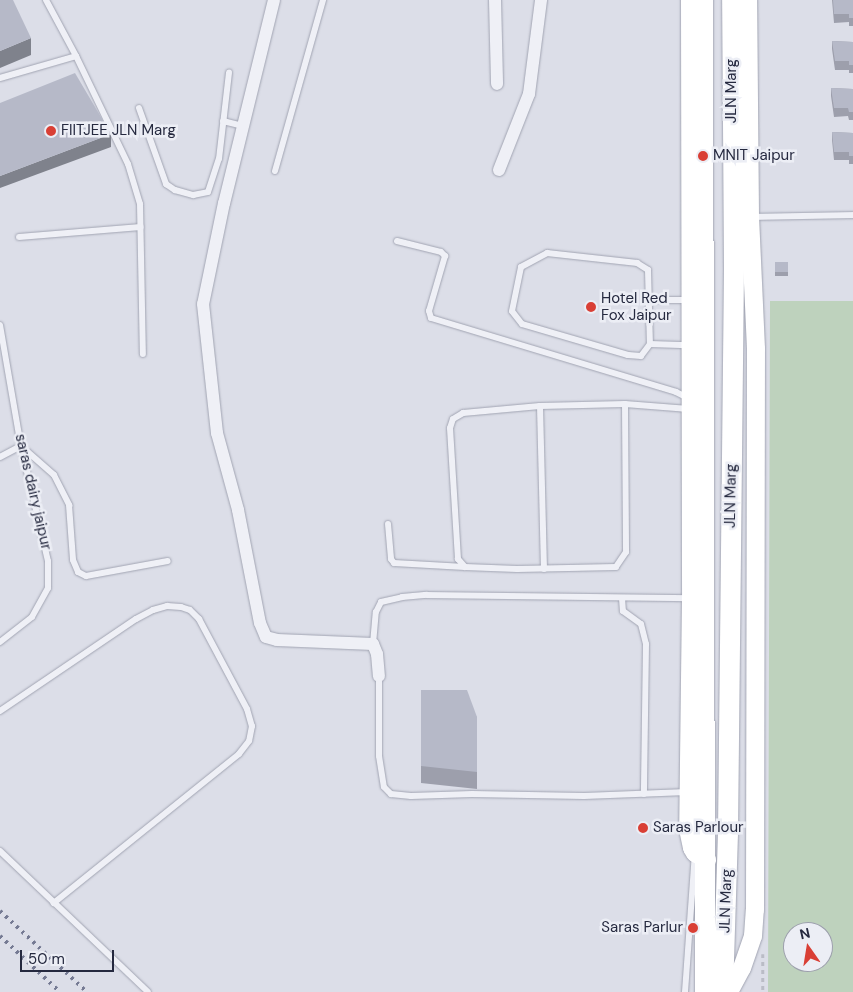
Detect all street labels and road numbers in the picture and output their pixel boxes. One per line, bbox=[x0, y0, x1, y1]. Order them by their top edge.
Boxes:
street label: JLN Marg bbox=[723, 59, 741, 123]
street label: saras dairy jaipur bbox=[11, 432, 55, 552]
street label: JLN Marg bbox=[721, 464, 741, 528]
street label: JLN Marg bbox=[716, 869, 736, 933]

